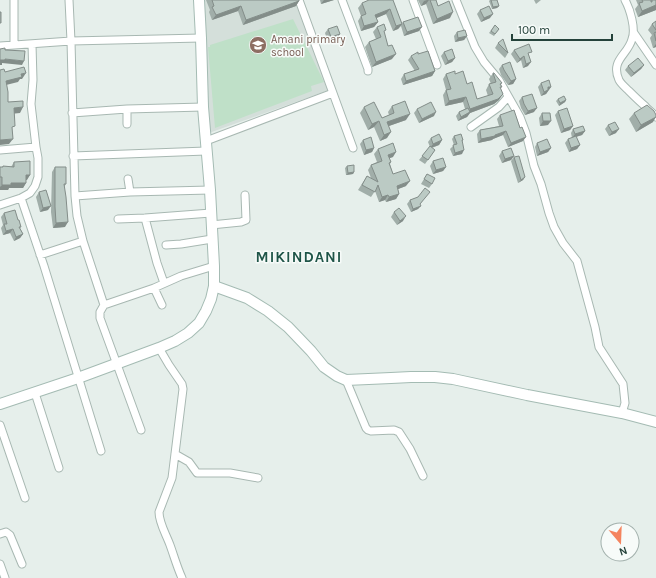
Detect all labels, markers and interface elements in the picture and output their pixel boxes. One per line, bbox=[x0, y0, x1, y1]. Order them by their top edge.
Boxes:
scale bar bbox=[512, 16, 612, 42]
text: 100 m bbox=[518, 23, 550, 37]
place label: Amani primary school bbox=[271, 33, 345, 59]
school or university icon: Amani primary school bbox=[248, 35, 268, 55]
district label: MIKINDANI bbox=[256, 248, 342, 266]
north arrow bbox=[600, 522, 640, 562]
text: N bbox=[617, 544, 629, 558]

